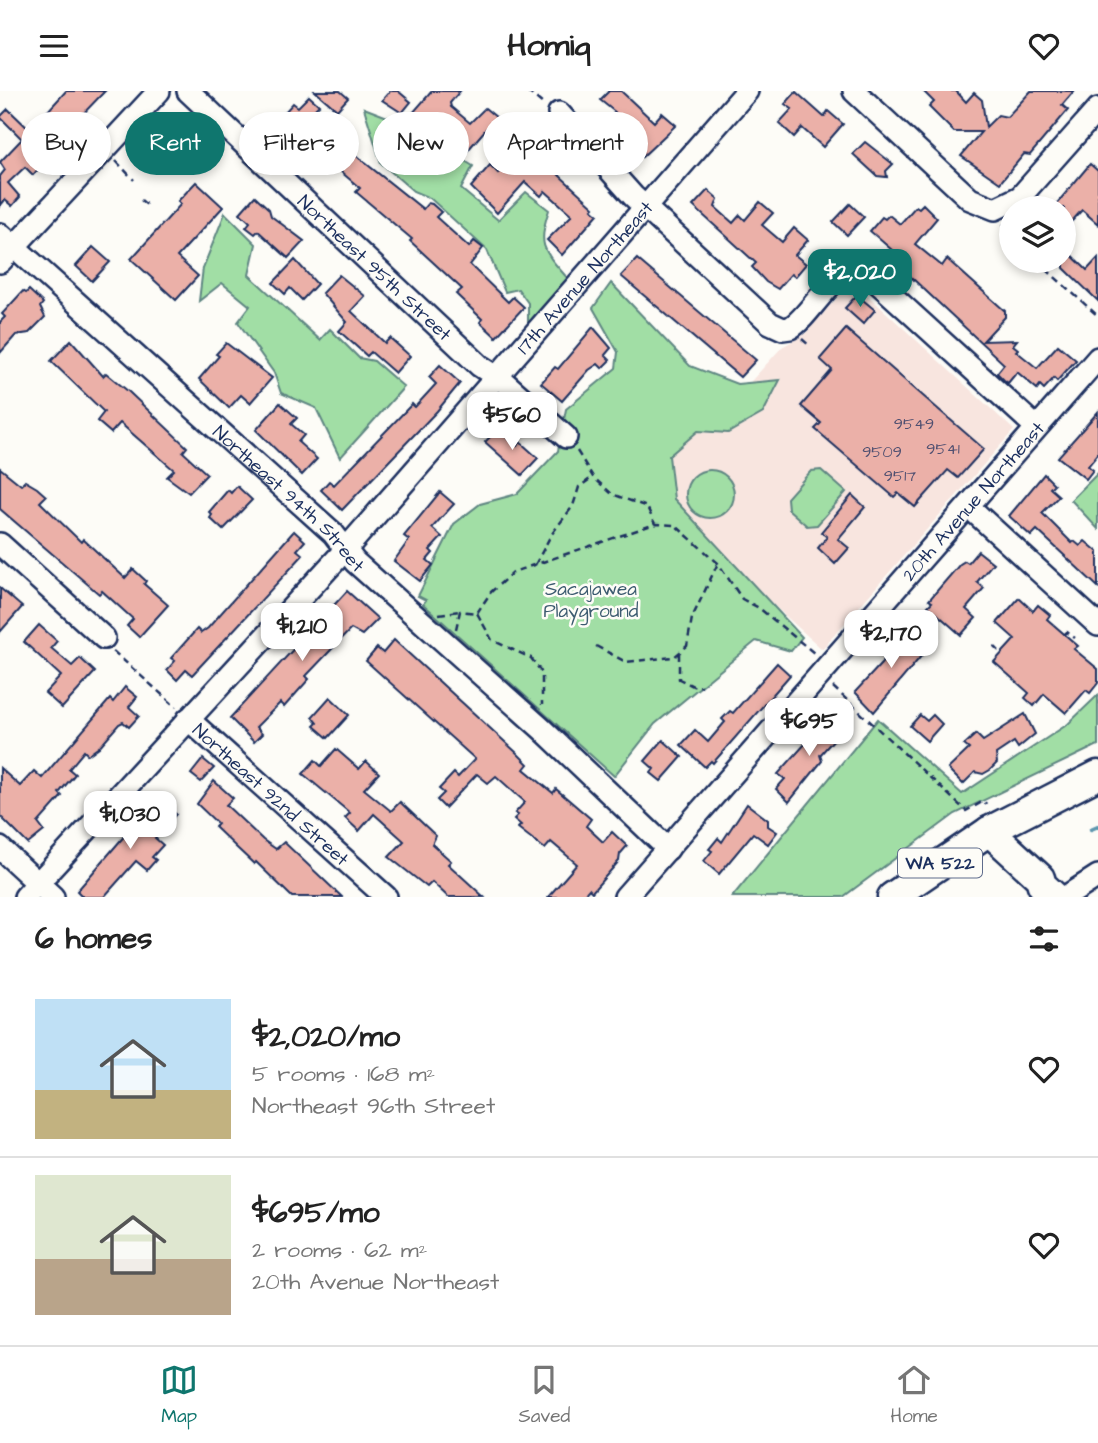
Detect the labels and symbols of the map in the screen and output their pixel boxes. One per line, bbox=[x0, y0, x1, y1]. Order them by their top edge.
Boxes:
street label: Northeast 95th Street bbox=[291, 189, 457, 348]
street label: 17th Avenue Northeast bbox=[511, 195, 660, 360]
pin: $2,020 bbox=[803, 249, 917, 309]
pin: $560 bbox=[471, 393, 553, 452]
house number: 9549 bbox=[894, 413, 934, 435]
street label: 20th Avenue Northeast bbox=[896, 416, 1051, 588]
street label: Northeast 94th Street bbox=[206, 419, 370, 579]
house number: 9541 bbox=[926, 438, 960, 460]
house number: 9509 bbox=[862, 441, 902, 463]
house number: 9517 bbox=[884, 465, 916, 487]
park label: Sacajawea Playground bbox=[543, 576, 639, 626]
pin: $1,210 bbox=[245, 603, 359, 663]
pin: $2,170 bbox=[834, 611, 948, 670]
pin: $695 bbox=[768, 699, 850, 758]
street label: Northeast 92nd Street bbox=[186, 717, 355, 873]
pin: $1,030 bbox=[73, 791, 187, 851]
road number: WA 522 bbox=[898, 849, 982, 877]

